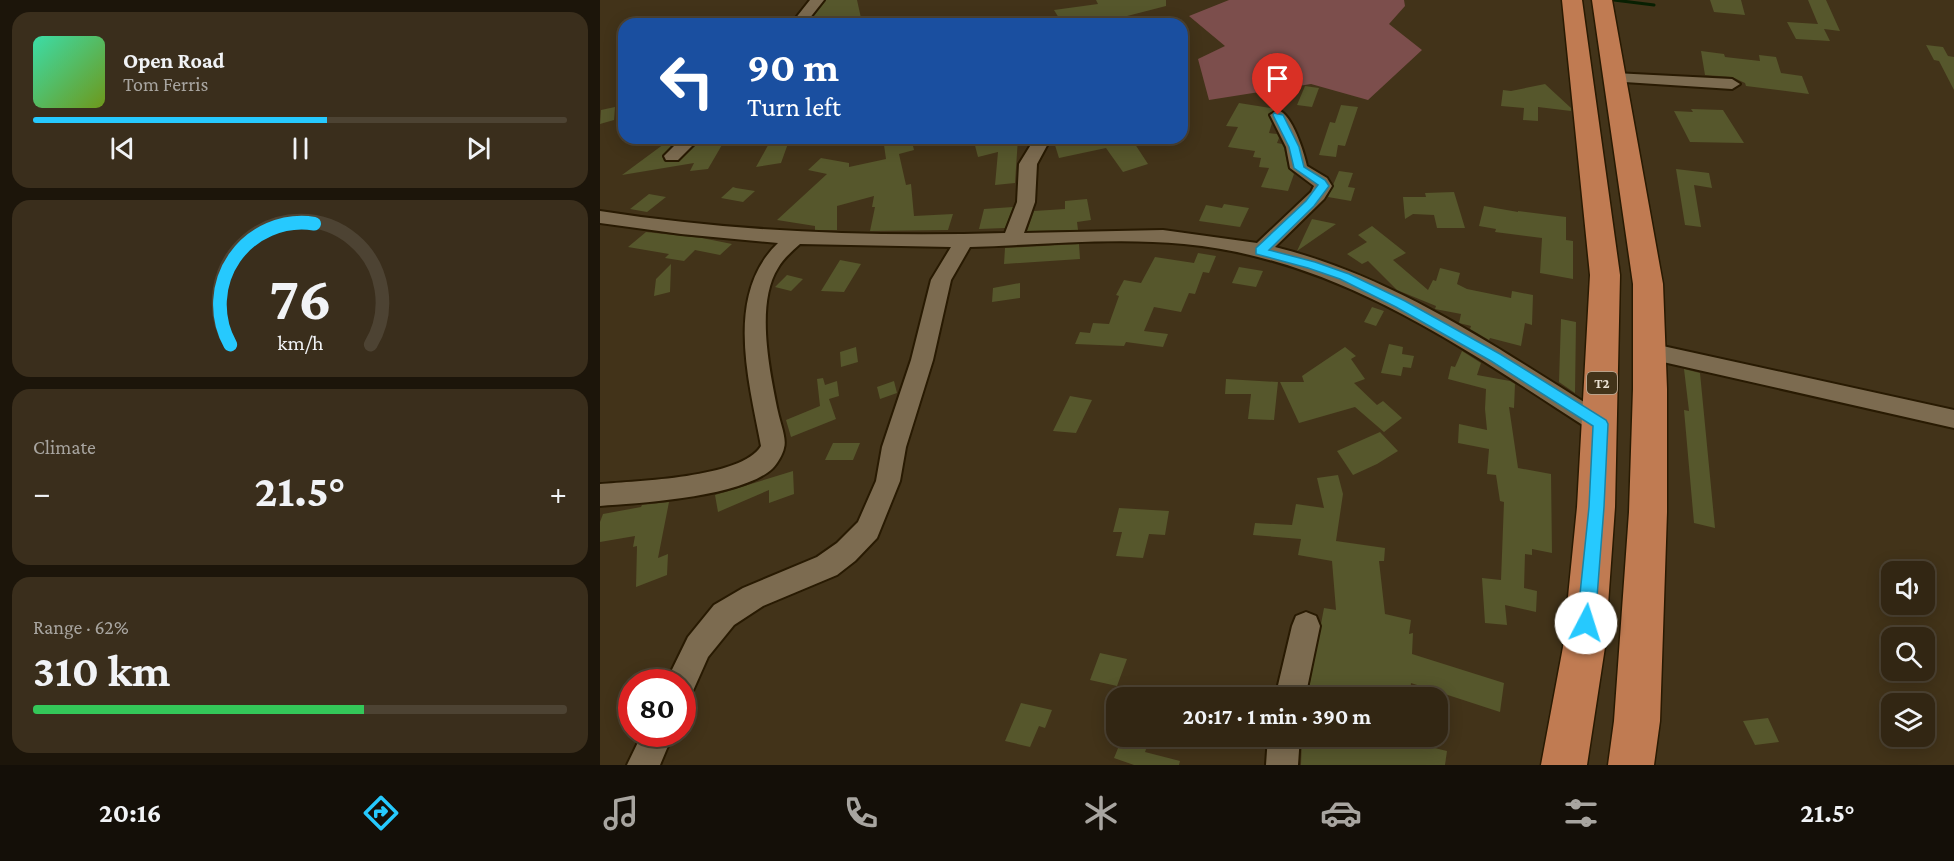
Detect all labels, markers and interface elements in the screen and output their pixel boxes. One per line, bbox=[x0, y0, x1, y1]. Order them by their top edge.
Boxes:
icon: left bbox=[648, 42, 726, 120]
text: 90 m bbox=[747, 43, 839, 90]
text: Open Road bbox=[123, 48, 225, 73]
pin bbox=[1252, 53, 1303, 115]
icon: arrive bbox=[1261, 62, 1294, 95]
text: Tom Ferris bbox=[123, 73, 208, 95]
text: Turn left bbox=[747, 92, 841, 122]
icon: previous bbox=[106, 132, 139, 165]
icon: pause bbox=[284, 132, 317, 165]
icon: next bbox=[462, 132, 495, 165]
text: 76 bbox=[268, 264, 332, 333]
text: km/h bbox=[277, 332, 324, 356]
road number: T2 bbox=[1587, 372, 1617, 394]
text: Climate bbox=[33, 436, 96, 458]
text: 21.5° bbox=[255, 466, 345, 516]
text: − bbox=[33, 474, 50, 511]
text: + bbox=[550, 474, 567, 511]
map controls bbox=[1881, 561, 1935, 747]
button: sound bbox=[1881, 561, 1935, 615]
position arrow bbox=[1554, 591, 1618, 655]
text: Range · 62% bbox=[33, 616, 129, 638]
button: search bbox=[1881, 627, 1935, 681]
text: 310 km bbox=[33, 646, 170, 696]
speed limit sign: 80 bbox=[618, 669, 696, 747]
button: layers bbox=[1881, 693, 1935, 747]
text: 20:17 · 1 min · 390 m bbox=[1183, 704, 1371, 729]
icon: directions bbox=[360, 792, 402, 834]
icon: music bbox=[600, 792, 642, 834]
icon: phone bbox=[840, 792, 882, 834]
icon: climate bbox=[1080, 792, 1122, 834]
icon: car bbox=[1320, 792, 1362, 834]
icon: filters bbox=[1560, 792, 1602, 834]
text: 20:16 bbox=[99, 798, 162, 828]
text: 21.5° bbox=[1800, 798, 1855, 828]

